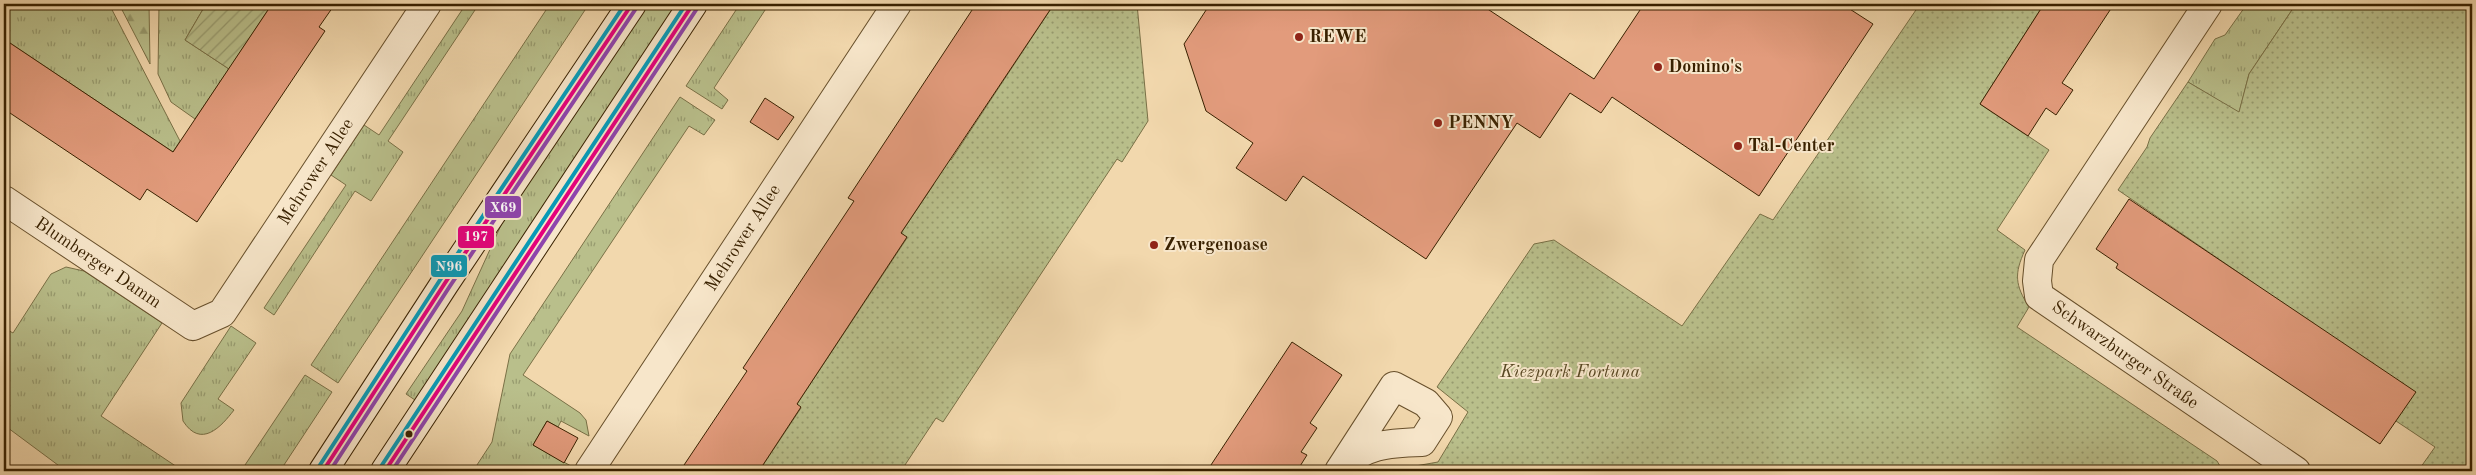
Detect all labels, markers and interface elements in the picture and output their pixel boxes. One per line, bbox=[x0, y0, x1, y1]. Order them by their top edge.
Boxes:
place label: REWE bbox=[1309, 28, 1366, 46]
marker: REWE bbox=[1293, 31, 1305, 43]
place label: Domino's bbox=[1668, 58, 1742, 76]
marker: Domino's bbox=[1652, 61, 1664, 73]
place label: PENNY bbox=[1448, 114, 1514, 132]
street label: Mehrower Allee bbox=[275, 116, 357, 228]
marker: PENNY bbox=[1432, 117, 1444, 129]
place label: Tal-Center bbox=[1748, 137, 1835, 155]
marker: Tal-Center bbox=[1732, 140, 1744, 152]
street label: Mehrower Allee bbox=[702, 182, 784, 294]
line badge: X69 bbox=[484, 195, 522, 219]
text: X69 bbox=[490, 201, 516, 215]
street label: Blumberger Damm bbox=[32, 214, 164, 312]
line badge: 197 bbox=[457, 225, 495, 249]
text: 197 bbox=[464, 230, 488, 244]
place label: Zwergenoase bbox=[1164, 236, 1268, 254]
marker: Zwergenoase bbox=[1148, 239, 1160, 251]
line badge: N96 bbox=[430, 254, 468, 278]
text: N96 bbox=[436, 260, 462, 274]
street label: Schwarzburger Straße bbox=[2048, 298, 2202, 412]
park label: Kiezpark Fortuna bbox=[1499, 363, 1640, 381]
unlabelled marker bbox=[404, 429, 414, 439]

